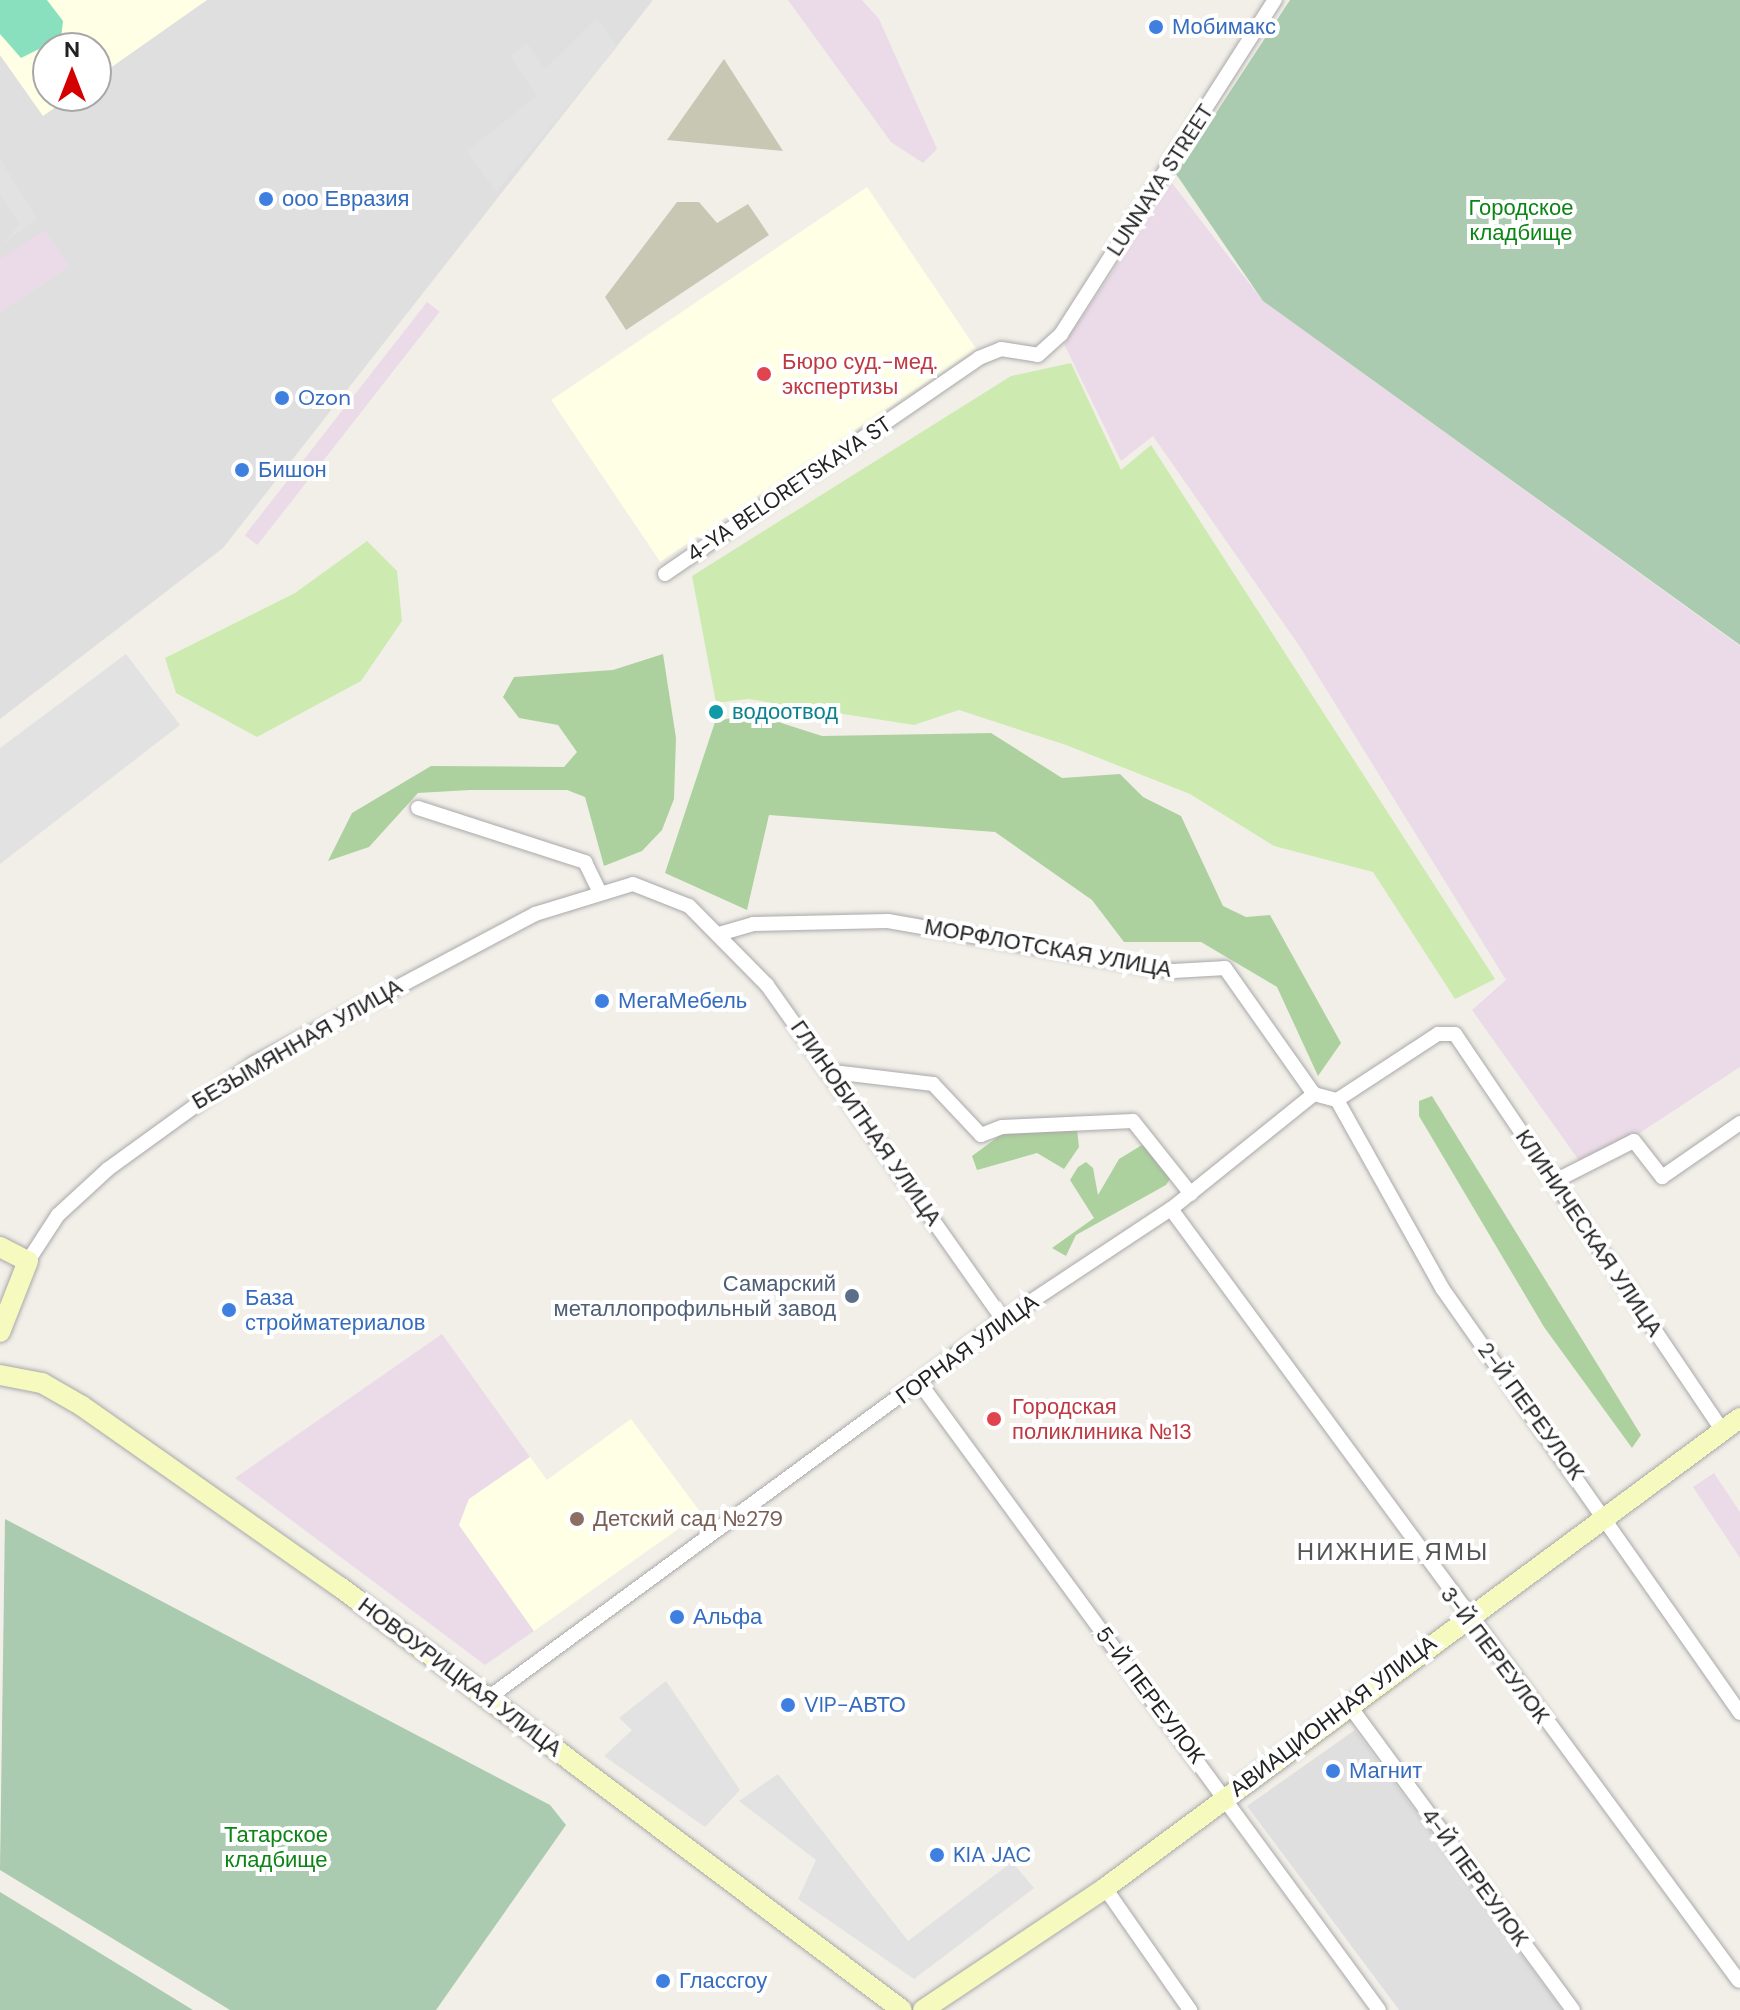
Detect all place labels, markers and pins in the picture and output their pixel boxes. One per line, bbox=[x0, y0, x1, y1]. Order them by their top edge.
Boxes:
place label: Мобимакс bbox=[1172, 14, 1276, 40]
marker: Мобимакс bbox=[1147, 18, 1165, 36]
place label: ооо Евразия bbox=[282, 186, 409, 212]
marker: ооо Евразия bbox=[257, 190, 275, 208]
place label: Бюро суд.-мед. экспертизы bbox=[782, 348, 938, 400]
marker: Бюро суд.-мед. экспертизы bbox=[753, 363, 775, 385]
place label: Ozon bbox=[298, 385, 351, 411]
marker: Ozon bbox=[273, 389, 291, 407]
place label: Бишон bbox=[258, 457, 327, 483]
marker: Бишон bbox=[233, 461, 251, 479]
place label: водоотвод bbox=[732, 699, 838, 725]
marker: водоотвод bbox=[707, 703, 725, 721]
place label: МегаМебель bbox=[618, 988, 747, 1014]
marker: МегаМебель bbox=[593, 992, 611, 1010]
place label: Самарский металлопрофильный завод bbox=[554, 1270, 836, 1322]
place label: База стройматериалов bbox=[245, 1284, 426, 1336]
marker: Самарский металлопрофильный завод bbox=[843, 1287, 861, 1305]
marker: База стройматериалов bbox=[220, 1301, 238, 1319]
place label: Городская поликлиника №13 bbox=[1012, 1393, 1192, 1444]
marker: Городская поликлиника №13 bbox=[983, 1408, 1005, 1430]
place label: Детский сад №279 bbox=[593, 1506, 783, 1532]
marker: Детский сад №279 bbox=[568, 1510, 586, 1528]
place label: Альфа bbox=[693, 1604, 762, 1630]
marker: Альфа bbox=[668, 1608, 686, 1626]
place label: VIP-АВТО bbox=[804, 1692, 906, 1718]
marker: VIP-АВТО bbox=[779, 1696, 797, 1714]
place label: Магнит bbox=[1349, 1758, 1422, 1784]
marker: Магнит bbox=[1324, 1762, 1342, 1780]
place label: KIA JAC bbox=[953, 1842, 1031, 1868]
marker: KIA JAC bbox=[928, 1846, 946, 1864]
place label: Глассгоу bbox=[679, 1968, 767, 1994]
marker: Глассгоу bbox=[654, 1972, 672, 1990]

